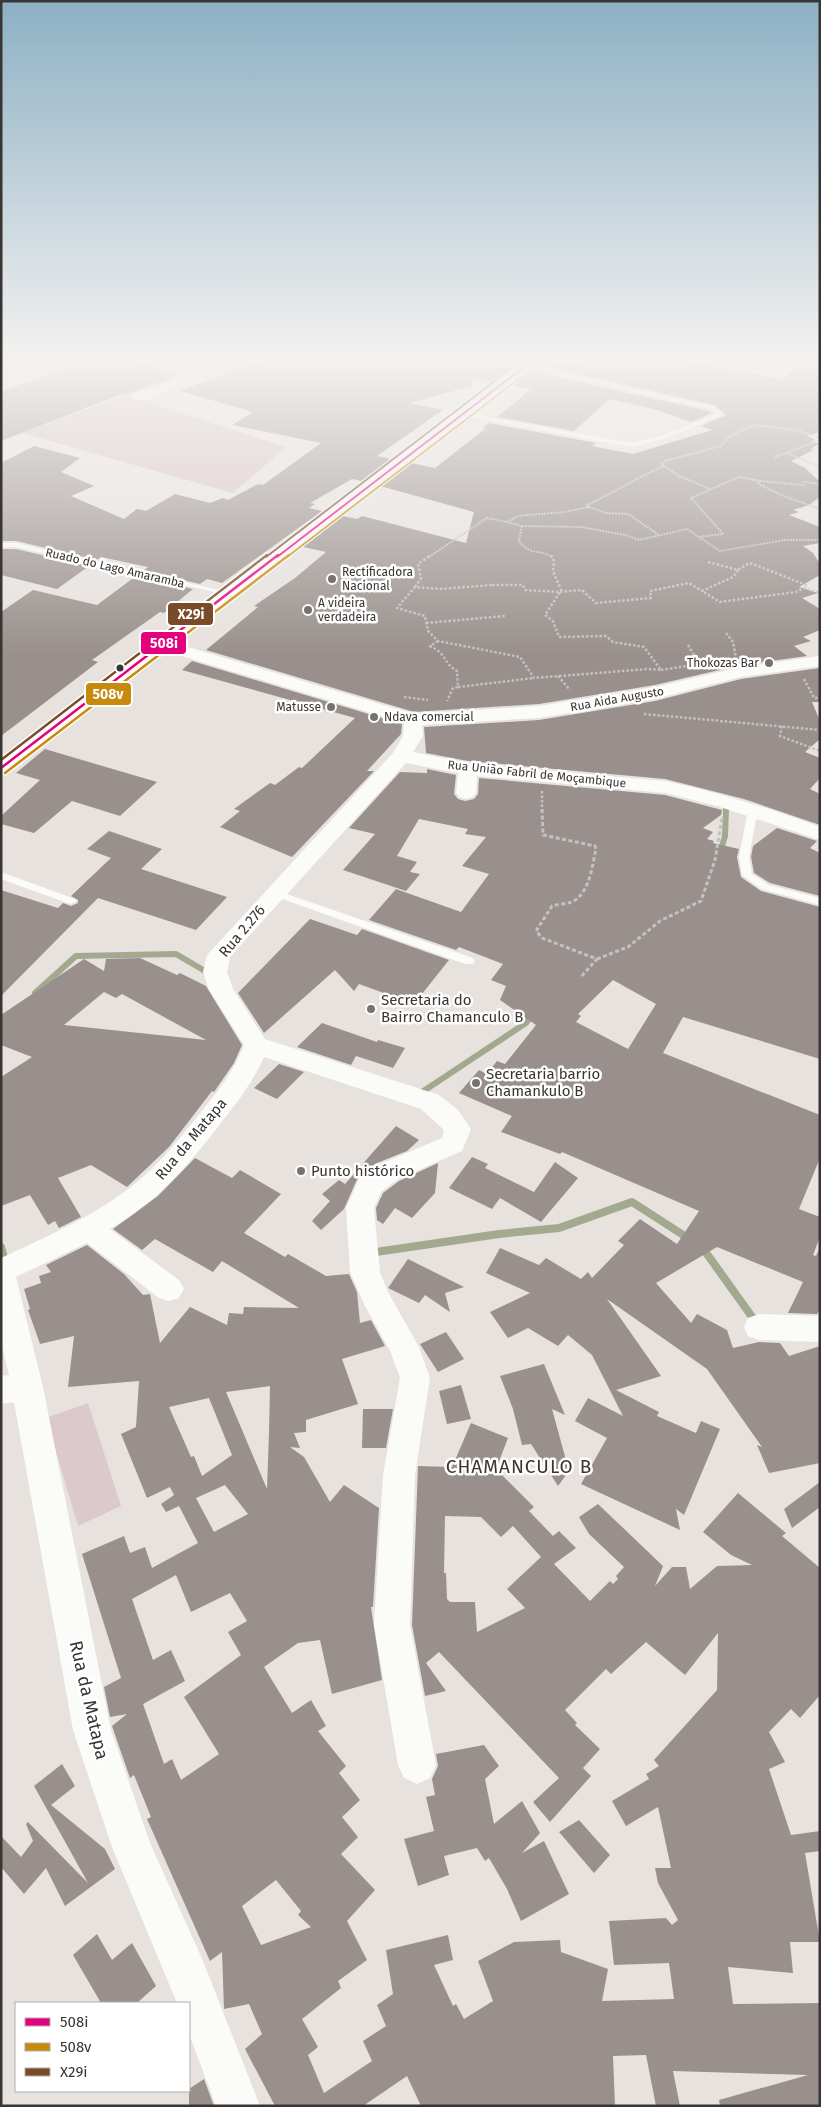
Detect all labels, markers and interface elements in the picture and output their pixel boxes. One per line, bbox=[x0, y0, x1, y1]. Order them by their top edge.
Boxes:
street label: Ruado do Lago Amaramba bbox=[44, 545, 186, 591]
place label: Rectificadora Nacional bbox=[342, 565, 413, 593]
marker: Rectificadora Nacional bbox=[326, 573, 338, 585]
place label: A videira verdadeira bbox=[318, 596, 376, 624]
line badge: X29i bbox=[167, 602, 214, 626]
marker: A videira verdadeira bbox=[302, 604, 314, 616]
text: X29i bbox=[176, 606, 205, 623]
line badge: 508i bbox=[140, 631, 187, 655]
text: 508i bbox=[150, 635, 178, 652]
place label: Thokozas Bar bbox=[687, 656, 759, 670]
marker: Thokozas Bar bbox=[763, 657, 775, 669]
unlabelled marker bbox=[115, 663, 125, 673]
line badge: 508v bbox=[85, 682, 132, 706]
street label: Rua Aida Augusto bbox=[569, 684, 665, 714]
text: 508v bbox=[93, 686, 124, 703]
place label: Matusse bbox=[276, 700, 321, 714]
marker: Matusse bbox=[325, 701, 337, 713]
place label: Ndava comercial bbox=[384, 710, 474, 724]
marker: Ndava comercial bbox=[368, 711, 380, 723]
street label: Rua União Fabril de Moçambique bbox=[447, 758, 627, 790]
street label: Rua 2.276 bbox=[215, 901, 269, 961]
place label: Secretaria do Bairro Chamanculo B bbox=[381, 991, 523, 1026]
marker: Secretaria do Bairro Chamanculo B bbox=[365, 1003, 377, 1015]
place label: Secretaria barrio Chamankulo B bbox=[486, 1065, 600, 1100]
marker: Secretaria barrio Chamankulo B bbox=[470, 1077, 482, 1089]
street label: Rua da Matapa bbox=[152, 1094, 230, 1184]
place label: Punto histórico bbox=[311, 1162, 414, 1180]
marker: Punto histórico bbox=[295, 1165, 307, 1177]
district label: CHAMANCULO B bbox=[446, 1455, 592, 1478]
street label: Rua da Matapa bbox=[65, 1638, 113, 1762]
legend bbox=[15, 2002, 190, 2092]
text: 508i bbox=[60, 2013, 88, 2031]
text: 508v bbox=[60, 2038, 92, 2056]
text: X29i bbox=[60, 2063, 87, 2081]

